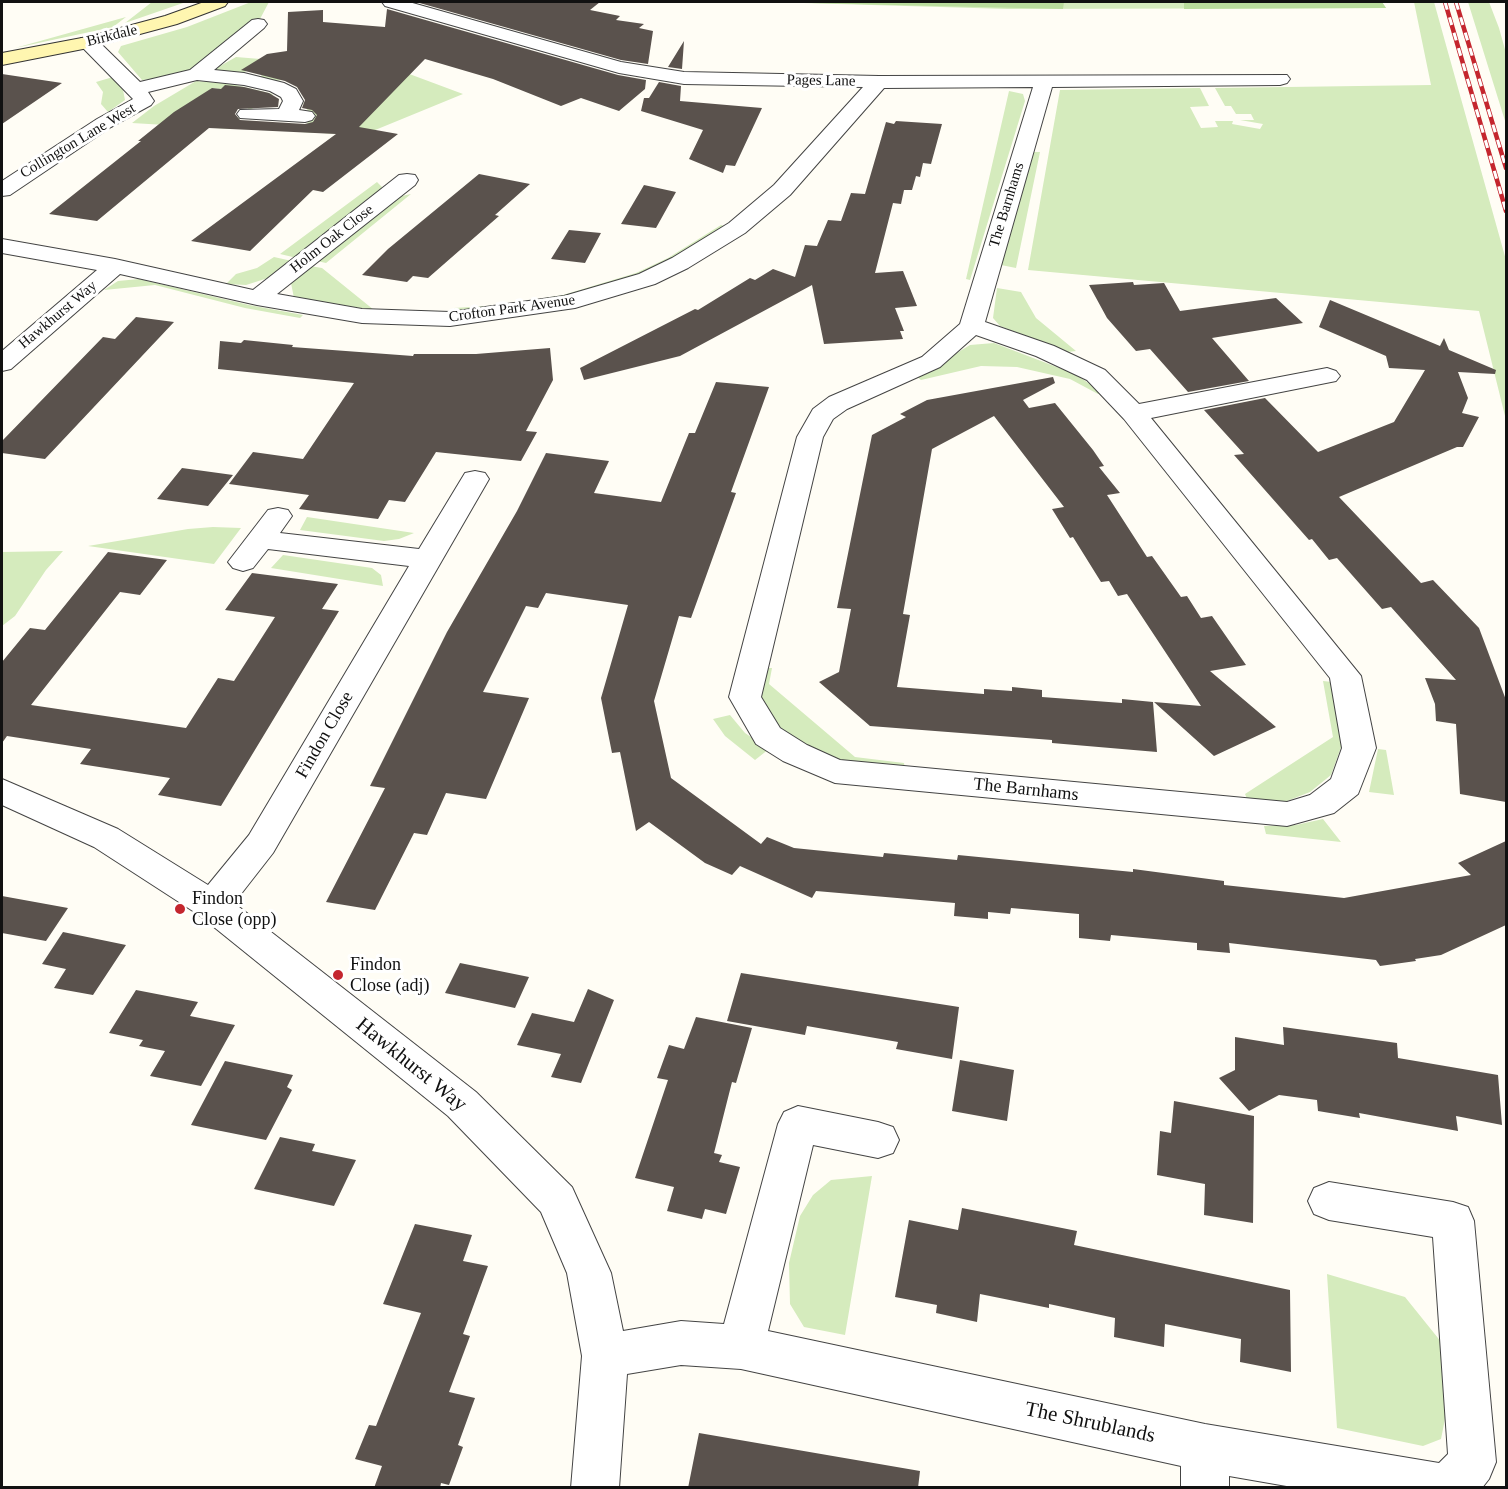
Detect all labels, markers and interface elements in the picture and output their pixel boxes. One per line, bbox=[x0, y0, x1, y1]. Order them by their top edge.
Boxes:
street label: Birkdale bbox=[85, 21, 139, 51]
street label: Pages Lane bbox=[786, 71, 856, 91]
street label: Collington Lane West bbox=[17, 99, 139, 183]
street label: The Barnhams bbox=[986, 160, 1028, 250]
street label: Holm Oak Close bbox=[287, 201, 377, 277]
street label: Hawkhurst Way bbox=[15, 277, 101, 353]
street label: Crofton Park Avenue bbox=[448, 291, 576, 327]
street label: Findon Close bbox=[292, 688, 358, 782]
street label: The Barnhams bbox=[972, 774, 1080, 806]
place label: Findon Close (opp) bbox=[192, 888, 276, 930]
marker: Findon Close (opp) bbox=[173, 902, 187, 916]
place label: Findon Close (adj) bbox=[350, 954, 429, 996]
marker: Findon Close (adj) bbox=[331, 968, 345, 982]
street label: Hawkhurst Way bbox=[350, 1013, 472, 1117]
street label: The Shrublands bbox=[1023, 1397, 1157, 1449]

